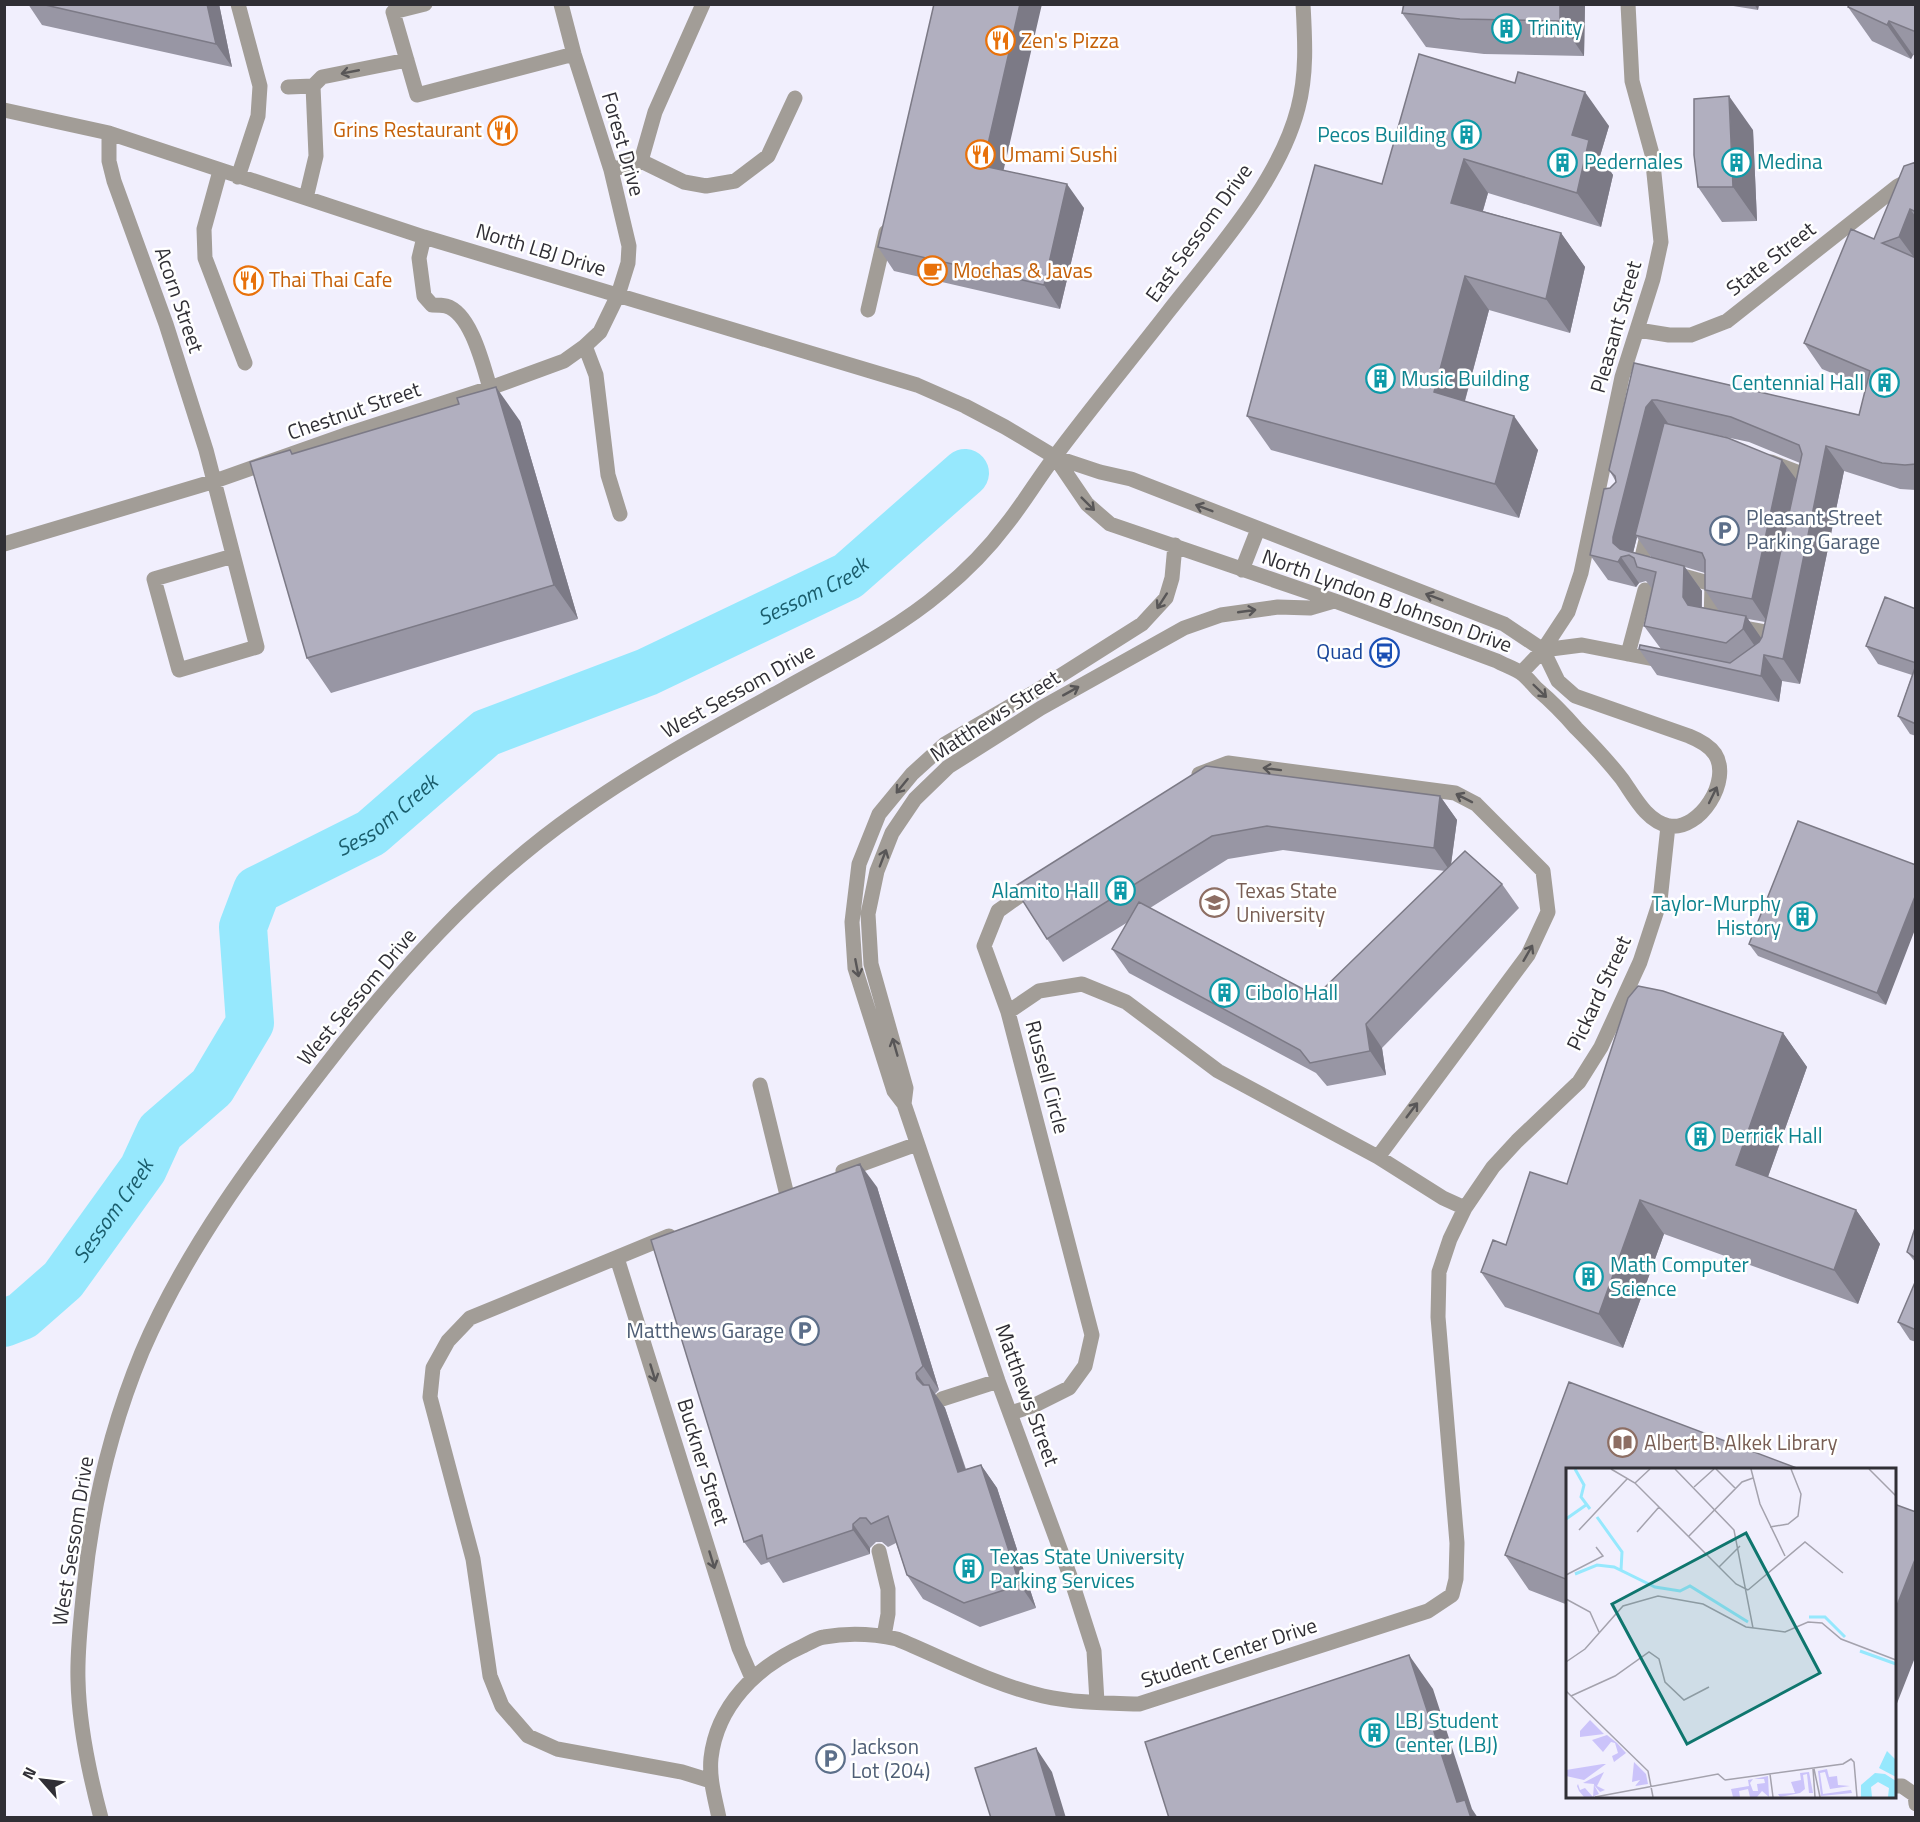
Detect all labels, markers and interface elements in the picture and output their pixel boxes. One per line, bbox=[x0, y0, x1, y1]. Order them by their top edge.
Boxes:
place label: Trinity bbox=[1528, 11, 1583, 43]
building icon: Trinity bbox=[1491, 12, 1523, 44]
place label: Zen's Pizza bbox=[1021, 24, 1119, 56]
restaurant icon: Zen's Pizza bbox=[984, 25, 1016, 57]
one-way arrow bbox=[340, 67, 360, 78]
street label: Forest Drive bbox=[594, 88, 654, 200]
place label: Grins Restaurant bbox=[333, 113, 483, 145]
restaurant icon: Grins Restaurant bbox=[487, 114, 519, 146]
place label: Pecos Building bbox=[1317, 118, 1446, 150]
building icon: Pecos Building bbox=[1451, 119, 1483, 151]
place label: Umami Sushi bbox=[1001, 138, 1118, 170]
restaurant icon: Umami Sushi bbox=[964, 139, 996, 171]
place label: Pedernales bbox=[1584, 145, 1683, 177]
place label: Medina bbox=[1757, 145, 1823, 177]
building icon: Pedernales bbox=[1547, 146, 1579, 178]
building icon: Medina bbox=[1720, 146, 1752, 178]
street label: East Sessom Drive bbox=[1137, 156, 1260, 308]
street label: State Street bbox=[1719, 213, 1822, 303]
street label: North LBJ Drive bbox=[472, 214, 611, 284]
street label: Acorn Street bbox=[147, 243, 213, 357]
place label: Mochas & Javas bbox=[953, 254, 1093, 286]
cafe icon: Mochas & Javas bbox=[916, 255, 948, 287]
street label: Pleasant Street bbox=[1581, 256, 1649, 397]
place label: Thai Thai Cafe bbox=[269, 263, 392, 295]
restaurant icon: Thai Thai Cafe bbox=[232, 264, 264, 296]
place label: Music Building bbox=[1401, 362, 1529, 394]
building icon: Music Building bbox=[1364, 363, 1396, 395]
place label: Centennial Hall bbox=[1731, 366, 1864, 398]
building icon: Centennial Hall bbox=[1869, 367, 1901, 399]
street label: Chestnut Street bbox=[283, 372, 425, 448]
one-way arrow bbox=[1081, 497, 1096, 512]
place label: Pleasant Street Parking Garage bbox=[1746, 501, 1883, 557]
one-way arrow bbox=[1195, 502, 1214, 513]
parking icon: Pleasant Street Parking Garage bbox=[1709, 514, 1741, 546]
street label: North Lyndon B Johnson Drive bbox=[1258, 540, 1517, 660]
water label: Sessom Creek bbox=[752, 547, 878, 634]
one-way arrow bbox=[1425, 591, 1444, 602]
one-way arrow bbox=[1155, 592, 1167, 609]
one-way arrow bbox=[1237, 606, 1257, 617]
street label: West Sessom Drive bbox=[655, 635, 820, 746]
place label: Quad bbox=[1316, 635, 1363, 667]
bus stop icon: Quad bbox=[1368, 636, 1400, 668]
street label: Matthews Street bbox=[923, 661, 1066, 769]
one-way arrow bbox=[1532, 684, 1547, 698]
one-way arrow bbox=[1062, 685, 1080, 696]
one-way arrow bbox=[1263, 763, 1283, 774]
water label: Sessom Creek bbox=[330, 764, 447, 865]
one-way arrow bbox=[896, 778, 909, 794]
one-way arrow bbox=[1707, 786, 1719, 804]
one-way arrow bbox=[1456, 792, 1474, 803]
one-way arrow bbox=[878, 849, 889, 867]
place label: Alamito Hall bbox=[991, 874, 1099, 906]
place label: Texas State University bbox=[1236, 874, 1337, 930]
building icon: Alamito Hall bbox=[1104, 875, 1136, 907]
school or university icon: Texas State University bbox=[1199, 887, 1231, 919]
place label: Taylor-Murphy History bbox=[1651, 887, 1781, 943]
building icon: Taylor-Murphy History bbox=[1786, 900, 1818, 932]
street label: West Sessom Drive bbox=[289, 920, 424, 1072]
street label: Pickard Street bbox=[1557, 929, 1639, 1055]
one-way arrow bbox=[1522, 945, 1534, 962]
one-way arrow bbox=[852, 958, 863, 977]
place label: Cibolo Hall bbox=[1245, 976, 1338, 1008]
building icon: Cibolo Hall bbox=[1208, 977, 1240, 1009]
street label: Russell Circle bbox=[1017, 1016, 1078, 1137]
one-way arrow bbox=[889, 1038, 900, 1057]
one-way arrow bbox=[1406, 1103, 1419, 1119]
place label: Derrick Hall bbox=[1721, 1119, 1823, 1151]
building icon: Derrick Hall bbox=[1684, 1120, 1716, 1152]
water label: Sessom Creek bbox=[64, 1152, 163, 1270]
place label: Math Computer Science bbox=[1610, 1248, 1749, 1304]
building icon: Math Computer Science bbox=[1573, 1261, 1605, 1293]
place label: Matthews Garage bbox=[626, 1314, 784, 1346]
parking icon: Matthews Garage bbox=[789, 1315, 821, 1347]
street label: Matthews Street bbox=[987, 1319, 1069, 1471]
one-way arrow bbox=[648, 1363, 659, 1382]
street label: Buckner Street bbox=[669, 1394, 739, 1530]
place label: Albert B. Alkek Library bbox=[1644, 1426, 1838, 1458]
library icon: Albert B. Alkek Library bbox=[1607, 1427, 1639, 1459]
street label: West Sessom Drive bbox=[43, 1454, 101, 1628]
inset map bbox=[1566, 1468, 1896, 1798]
place label: Texas State University Parking Services bbox=[990, 1540, 1185, 1596]
one-way arrow bbox=[707, 1550, 718, 1569]
building icon: Texas State University Parking Services bbox=[953, 1553, 985, 1585]
street label: Student Center Drive bbox=[1137, 1608, 1321, 1696]
place label: LBJ Student Center (LBJ) bbox=[1395, 1704, 1499, 1760]
building icon: LBJ Student Center (LBJ) bbox=[1358, 1717, 1390, 1749]
place label: Jackson Lot (204) bbox=[851, 1730, 930, 1786]
parking icon: Jackson Lot (204) bbox=[814, 1743, 846, 1775]
north arrow bbox=[12, 1750, 72, 1810]
text: N bbox=[16, 1762, 42, 1783]

